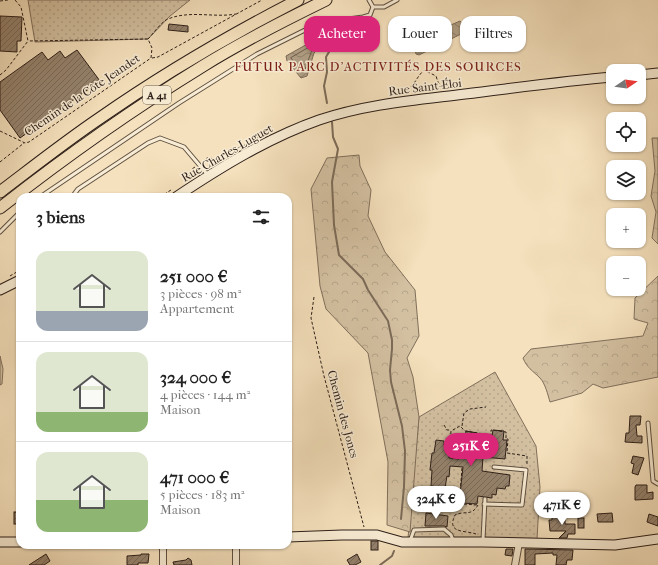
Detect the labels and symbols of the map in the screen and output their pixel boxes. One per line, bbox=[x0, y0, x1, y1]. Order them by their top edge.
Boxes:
street label: Chemin de la Côte Jeandet bbox=[21, 51, 143, 139]
district label: FUTUR PARC D’ACTIVITÉS DES SOURCES bbox=[234, 59, 522, 74]
north arrow bbox=[606, 64, 646, 104]
street label: Rue Saint-Éloi bbox=[388, 75, 463, 98]
road number: A 41 bbox=[143, 86, 171, 104]
street label: Rue Charles-Luguet bbox=[179, 121, 276, 185]
street label: Chemin des Joncs bbox=[325, 369, 362, 460]
pin: 251K € bbox=[438, 433, 504, 467]
pin: 324K € bbox=[403, 486, 469, 520]
pin: 471K € bbox=[529, 492, 595, 526]

